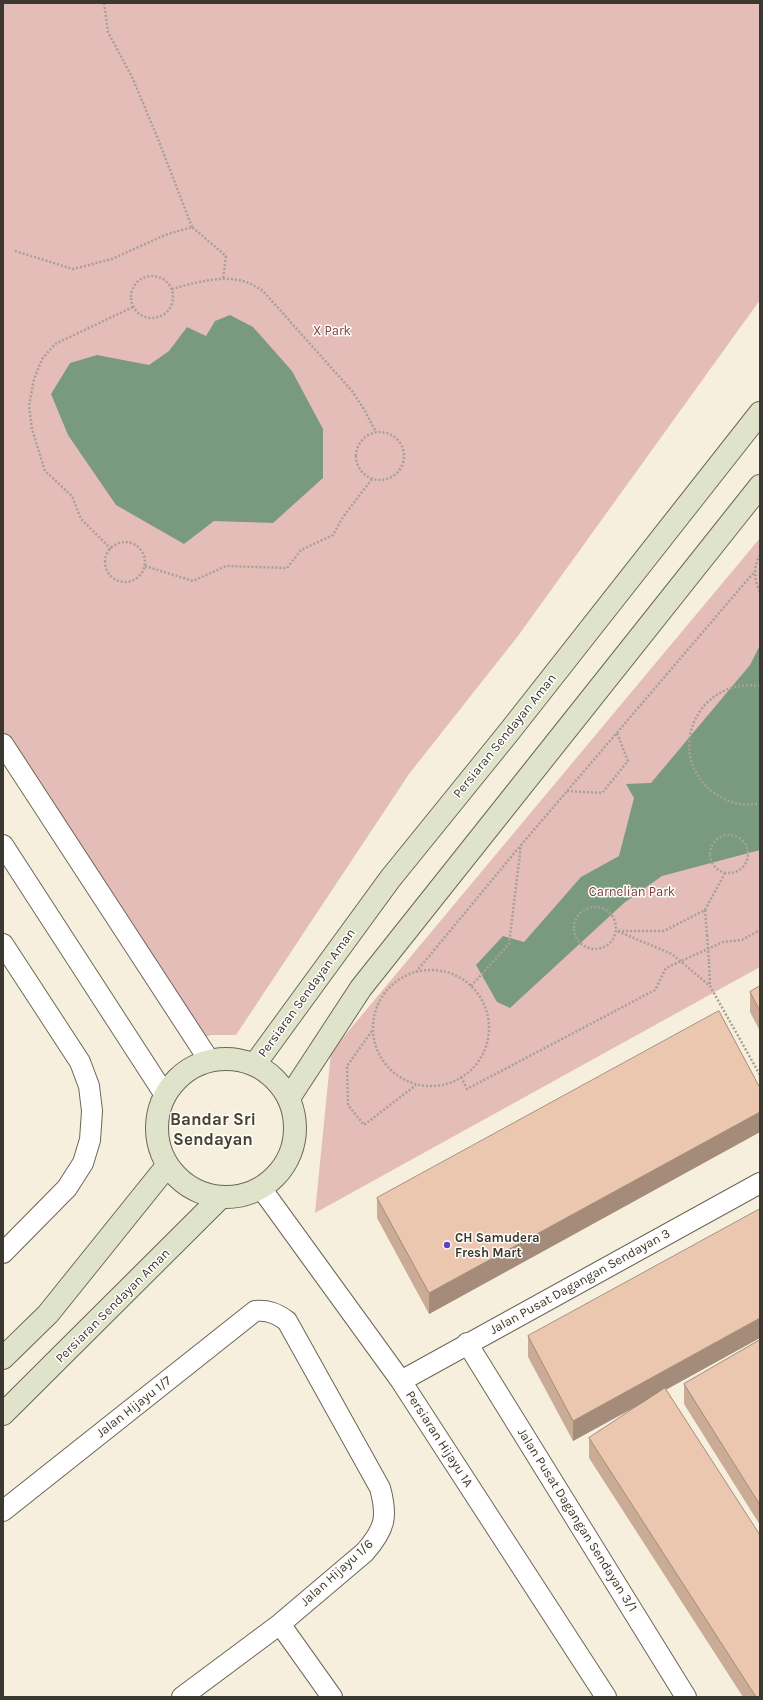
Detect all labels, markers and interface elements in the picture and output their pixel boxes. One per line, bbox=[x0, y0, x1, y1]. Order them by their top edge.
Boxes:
park label: X Park bbox=[313, 323, 351, 339]
street label: Persiaran Sendayan Aman bbox=[450, 671, 560, 801]
park label: Carnelian Park bbox=[589, 884, 675, 900]
street label: Persiaran Sendayan Aman bbox=[255, 926, 359, 1060]
district label: Bandar Sri Sendayan bbox=[170, 1110, 256, 1150]
street label: Jalan Pusat Dagangan Sendayan 3 bbox=[487, 1226, 673, 1338]
place label: CH Samudera Fresh Mart bbox=[455, 1230, 540, 1261]
marker: CH Samudera Fresh Mart bbox=[442, 1240, 452, 1250]
street label: Persiaran Sendayan Aman bbox=[53, 1246, 173, 1366]
street label: Jalan Hijayu 1/7 bbox=[93, 1373, 175, 1441]
street label: Persiaran Hijayu 1A bbox=[402, 1388, 476, 1490]
street label: Jalan Pusat Dagangan Sendayan 3/1 bbox=[514, 1425, 640, 1615]
street label: Jalan Hijayu 1/6 bbox=[297, 1536, 377, 1610]

